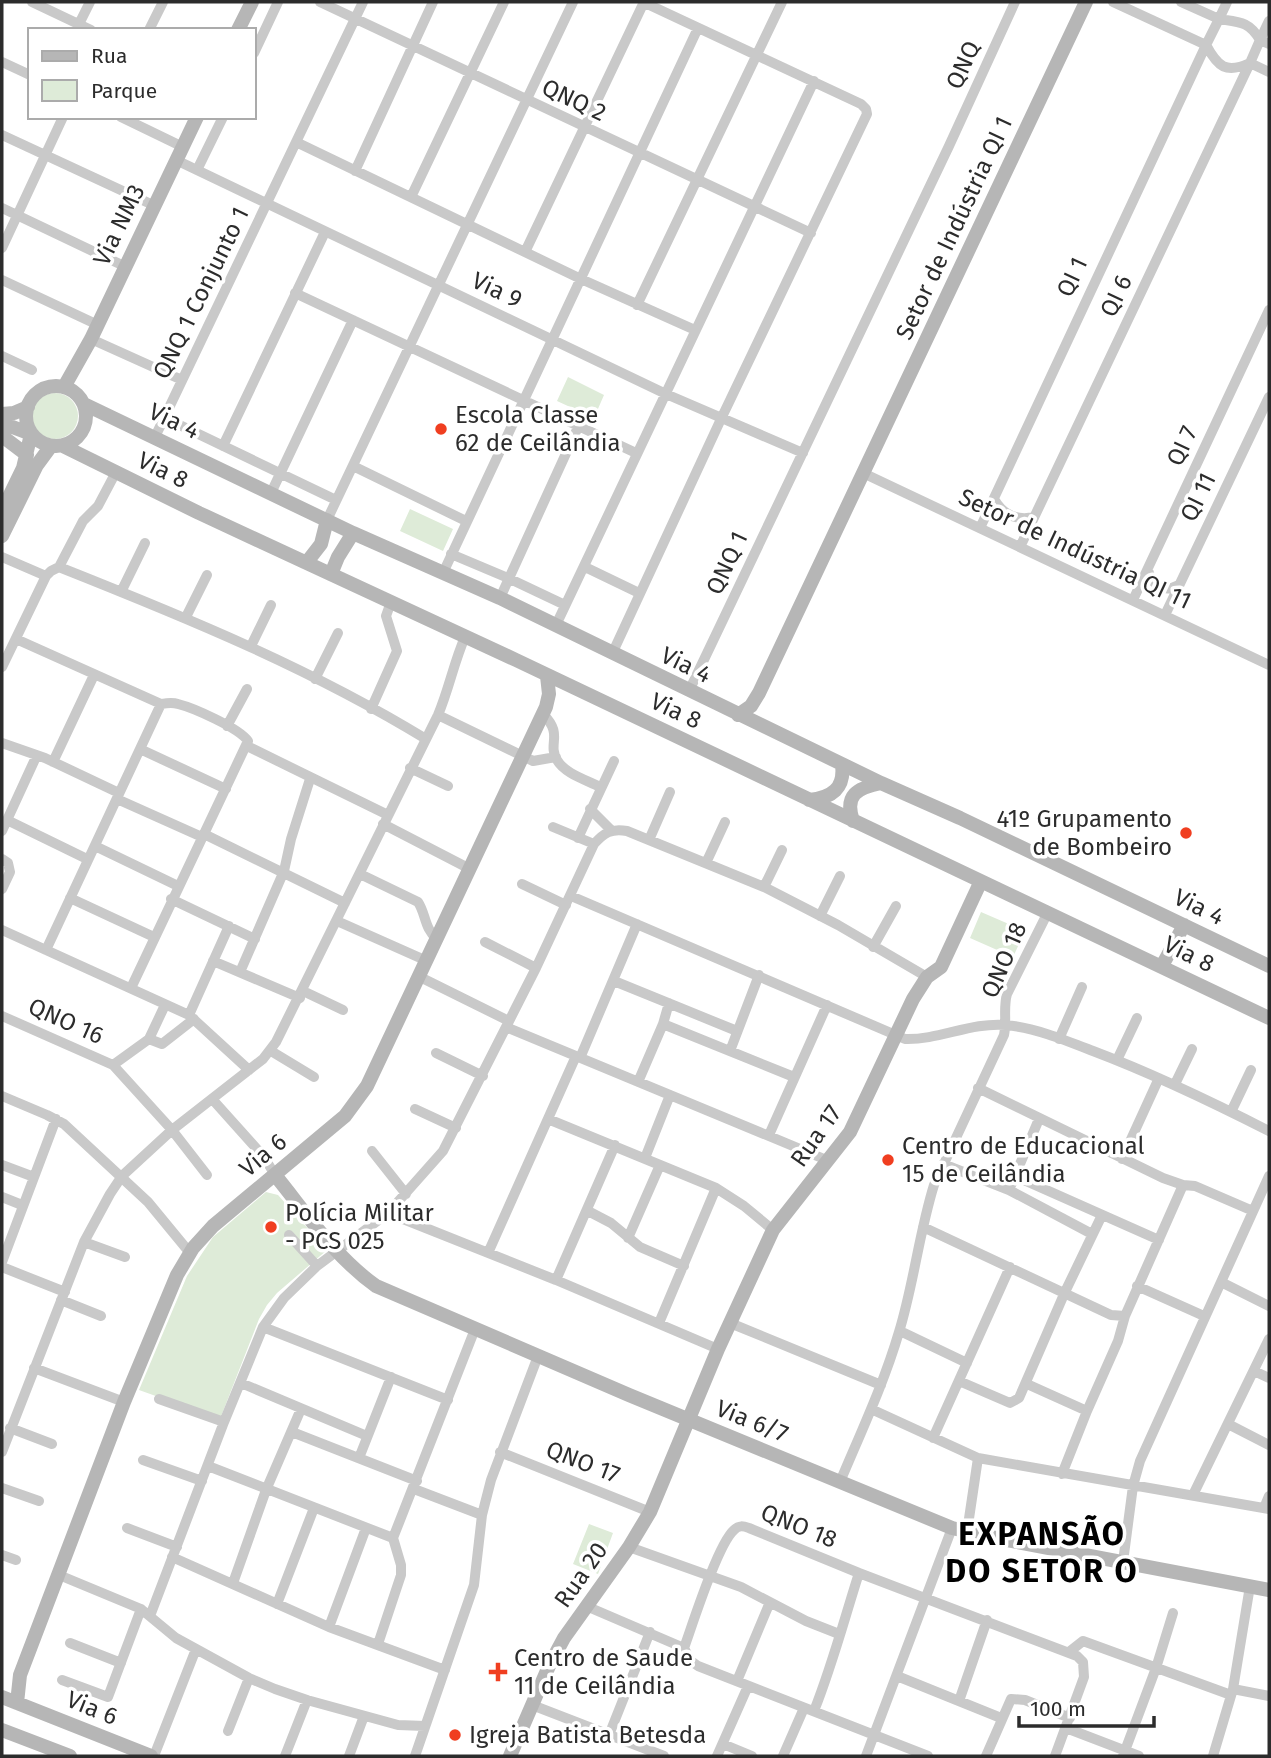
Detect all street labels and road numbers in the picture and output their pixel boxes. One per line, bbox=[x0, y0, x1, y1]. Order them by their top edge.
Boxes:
street label: QNQ bbox=[940, 37, 986, 93]
street label: QNQ 2 bbox=[537, 73, 611, 127]
street label: Setor de Indústria QI 1 bbox=[890, 112, 1018, 344]
street label: Via NM3 bbox=[87, 180, 151, 270]
street label: QNQ 1 Conjunto 1 bbox=[147, 203, 255, 383]
street label: QI 1 bbox=[1051, 253, 1093, 301]
street label: Via 9 bbox=[467, 266, 527, 314]
street label: QI 6 bbox=[1094, 271, 1138, 321]
street label: Via 4 bbox=[144, 397, 204, 445]
street label: QI 7 bbox=[1161, 422, 1203, 470]
street label: Via 8 bbox=[133, 446, 193, 494]
street label: QI 11 bbox=[1174, 468, 1222, 526]
street label: Setor de Indústria QI 11 bbox=[954, 483, 1196, 615]
street label: QNQ 1 bbox=[700, 527, 754, 599]
street label: Via 4 bbox=[656, 641, 716, 689]
street label: Via 8 bbox=[646, 687, 706, 735]
street label: Via 4 bbox=[1169, 883, 1229, 931]
street label: QNO 18 bbox=[976, 918, 1032, 1002]
street label: Via 8 bbox=[1159, 930, 1219, 978]
street label: QNO 16 bbox=[24, 992, 108, 1050]
street label: Rua 17 bbox=[785, 1100, 847, 1172]
street label: Via 6 bbox=[234, 1127, 292, 1183]
street label: Via 6/7 bbox=[712, 1394, 792, 1448]
street label: QNO 17 bbox=[542, 1435, 624, 1489]
street label: QNO 18 bbox=[757, 1498, 841, 1554]
street label: Rua 20 bbox=[549, 1537, 613, 1613]
street label: Via 6 bbox=[62, 1685, 122, 1731]

